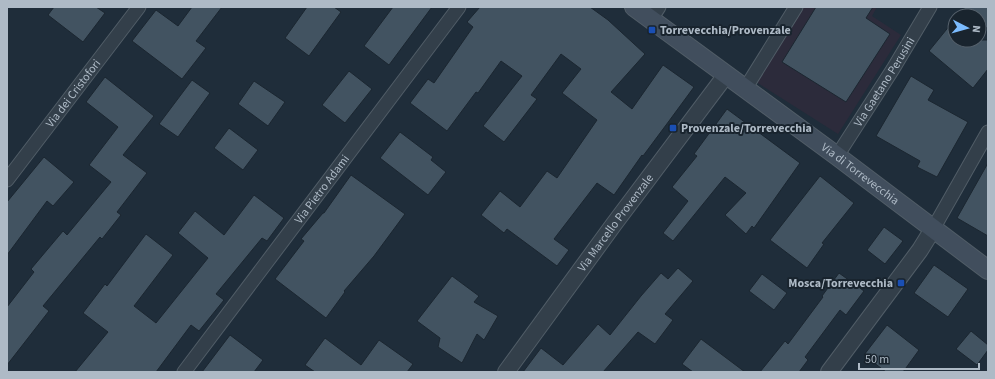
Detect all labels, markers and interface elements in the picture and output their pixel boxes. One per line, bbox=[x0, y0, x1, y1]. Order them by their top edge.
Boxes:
north arrow bbox=[947, 8, 987, 48]
place label: Torrevecchia/Provenzale bbox=[660, 22, 791, 39]
marker: Torrevecchia/Provenzale bbox=[647, 25, 657, 35]
text: N bbox=[969, 25, 984, 33]
street label: Via Gaetano Perusini bbox=[850, 34, 919, 130]
street label: Via dei Cristofori bbox=[42, 56, 105, 131]
place label: Provenzale/Torrevecchia bbox=[681, 120, 812, 137]
marker: Provenzale/Torrevecchia bbox=[668, 123, 678, 133]
street label: Via di Torrevecchia bbox=[817, 139, 903, 209]
street label: Via Pietro Adami bbox=[291, 151, 354, 227]
street label: Via Marcello Provenzale bbox=[574, 171, 658, 276]
place label: Mosca/Torrevecchia bbox=[788, 275, 893, 292]
marker: Mosca/Torrevecchia bbox=[896, 278, 906, 288]
scale bar bbox=[859, 345, 979, 371]
text: 50 m bbox=[865, 351, 889, 368]

